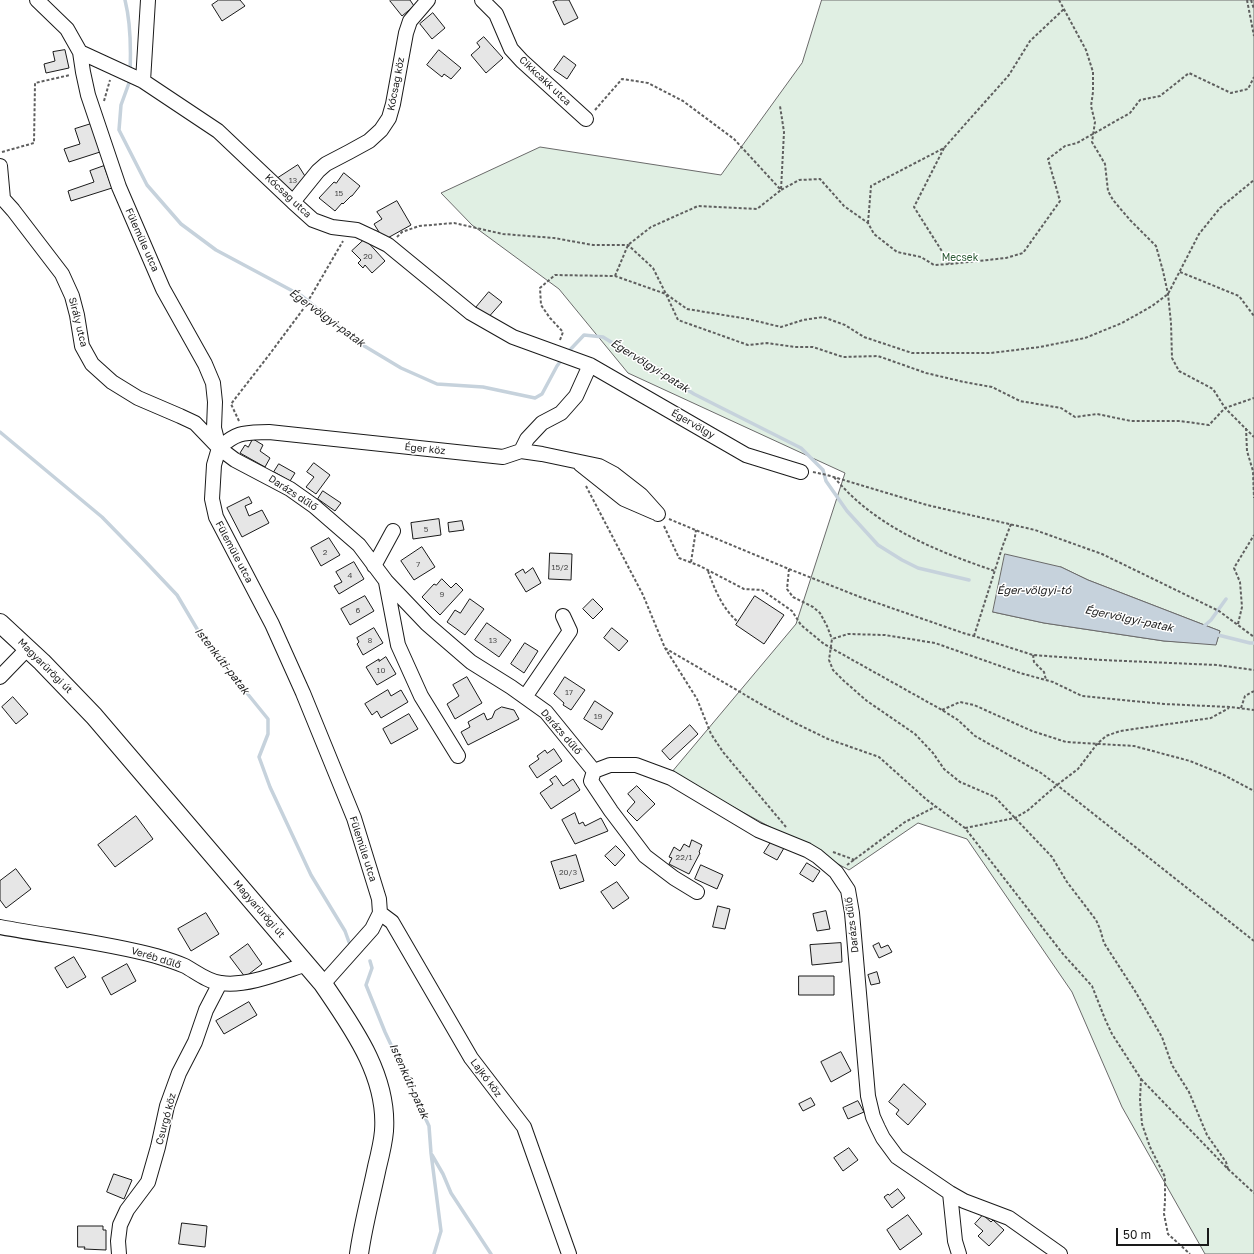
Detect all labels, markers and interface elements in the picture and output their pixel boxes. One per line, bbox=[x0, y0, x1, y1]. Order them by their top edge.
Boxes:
street label: Cikkcakk utca bbox=[517, 54, 573, 108]
street label: Kócsag köz bbox=[385, 56, 407, 112]
street label: Kócsag utca bbox=[262, 172, 314, 220]
house number: 13 bbox=[289, 175, 297, 185]
house number: 15 bbox=[335, 188, 343, 198]
street label: Fülemüle utca bbox=[123, 206, 161, 274]
house number: 20 bbox=[363, 251, 373, 261]
park label: Mecsek bbox=[942, 252, 978, 264]
water label: Égervölgyi-patak bbox=[287, 286, 367, 350]
street label: Sirály utca bbox=[66, 296, 90, 348]
water label: Égervölgyi-patak bbox=[608, 337, 692, 395]
street label: Égervölgy bbox=[669, 407, 717, 441]
street label: Éger köz bbox=[404, 441, 446, 457]
street label: Darázs dűlő bbox=[266, 473, 320, 513]
street label: Fülemüle utca bbox=[213, 519, 255, 585]
house number: 5 bbox=[424, 524, 428, 534]
house number: 2 bbox=[323, 547, 327, 557]
house number: 7 bbox=[416, 559, 420, 569]
house number: 15/2 bbox=[552, 562, 568, 572]
house number: 4 bbox=[348, 570, 352, 580]
water label: Éger-völgyi-tó bbox=[997, 584, 1071, 598]
house number: 9 bbox=[440, 589, 444, 599]
water label: Égervölgyi-patak bbox=[1084, 603, 1174, 635]
house number: 6 bbox=[356, 605, 360, 615]
water label: Istenkúti-patak bbox=[192, 625, 252, 697]
house number: 8 bbox=[368, 635, 372, 645]
house number: 13 bbox=[489, 635, 497, 645]
street label: Magyarürögi út bbox=[15, 636, 75, 696]
house number: 10 bbox=[377, 665, 385, 675]
house number: 17 bbox=[565, 687, 573, 697]
street label: Darázs dűlő bbox=[538, 707, 584, 757]
house number: 19 bbox=[594, 711, 602, 721]
street label: Fülemüle utca bbox=[347, 815, 379, 883]
house number: 22/1 bbox=[676, 852, 692, 862]
house number: 20/3 bbox=[559, 867, 577, 877]
street label: Magyarürögi út bbox=[231, 878, 287, 940]
street label: Darázs dűlő bbox=[843, 896, 861, 954]
street label: Veréb dűlő bbox=[130, 945, 182, 971]
water label: Istenkúti-patak bbox=[387, 1041, 431, 1121]
street label: Lajkó köz bbox=[468, 1057, 504, 1099]
street label: Csurgó köz bbox=[153, 1092, 179, 1146]
scale bar bbox=[1118, 1220, 1211, 1246]
text: 50 m bbox=[1123, 1227, 1151, 1242]

